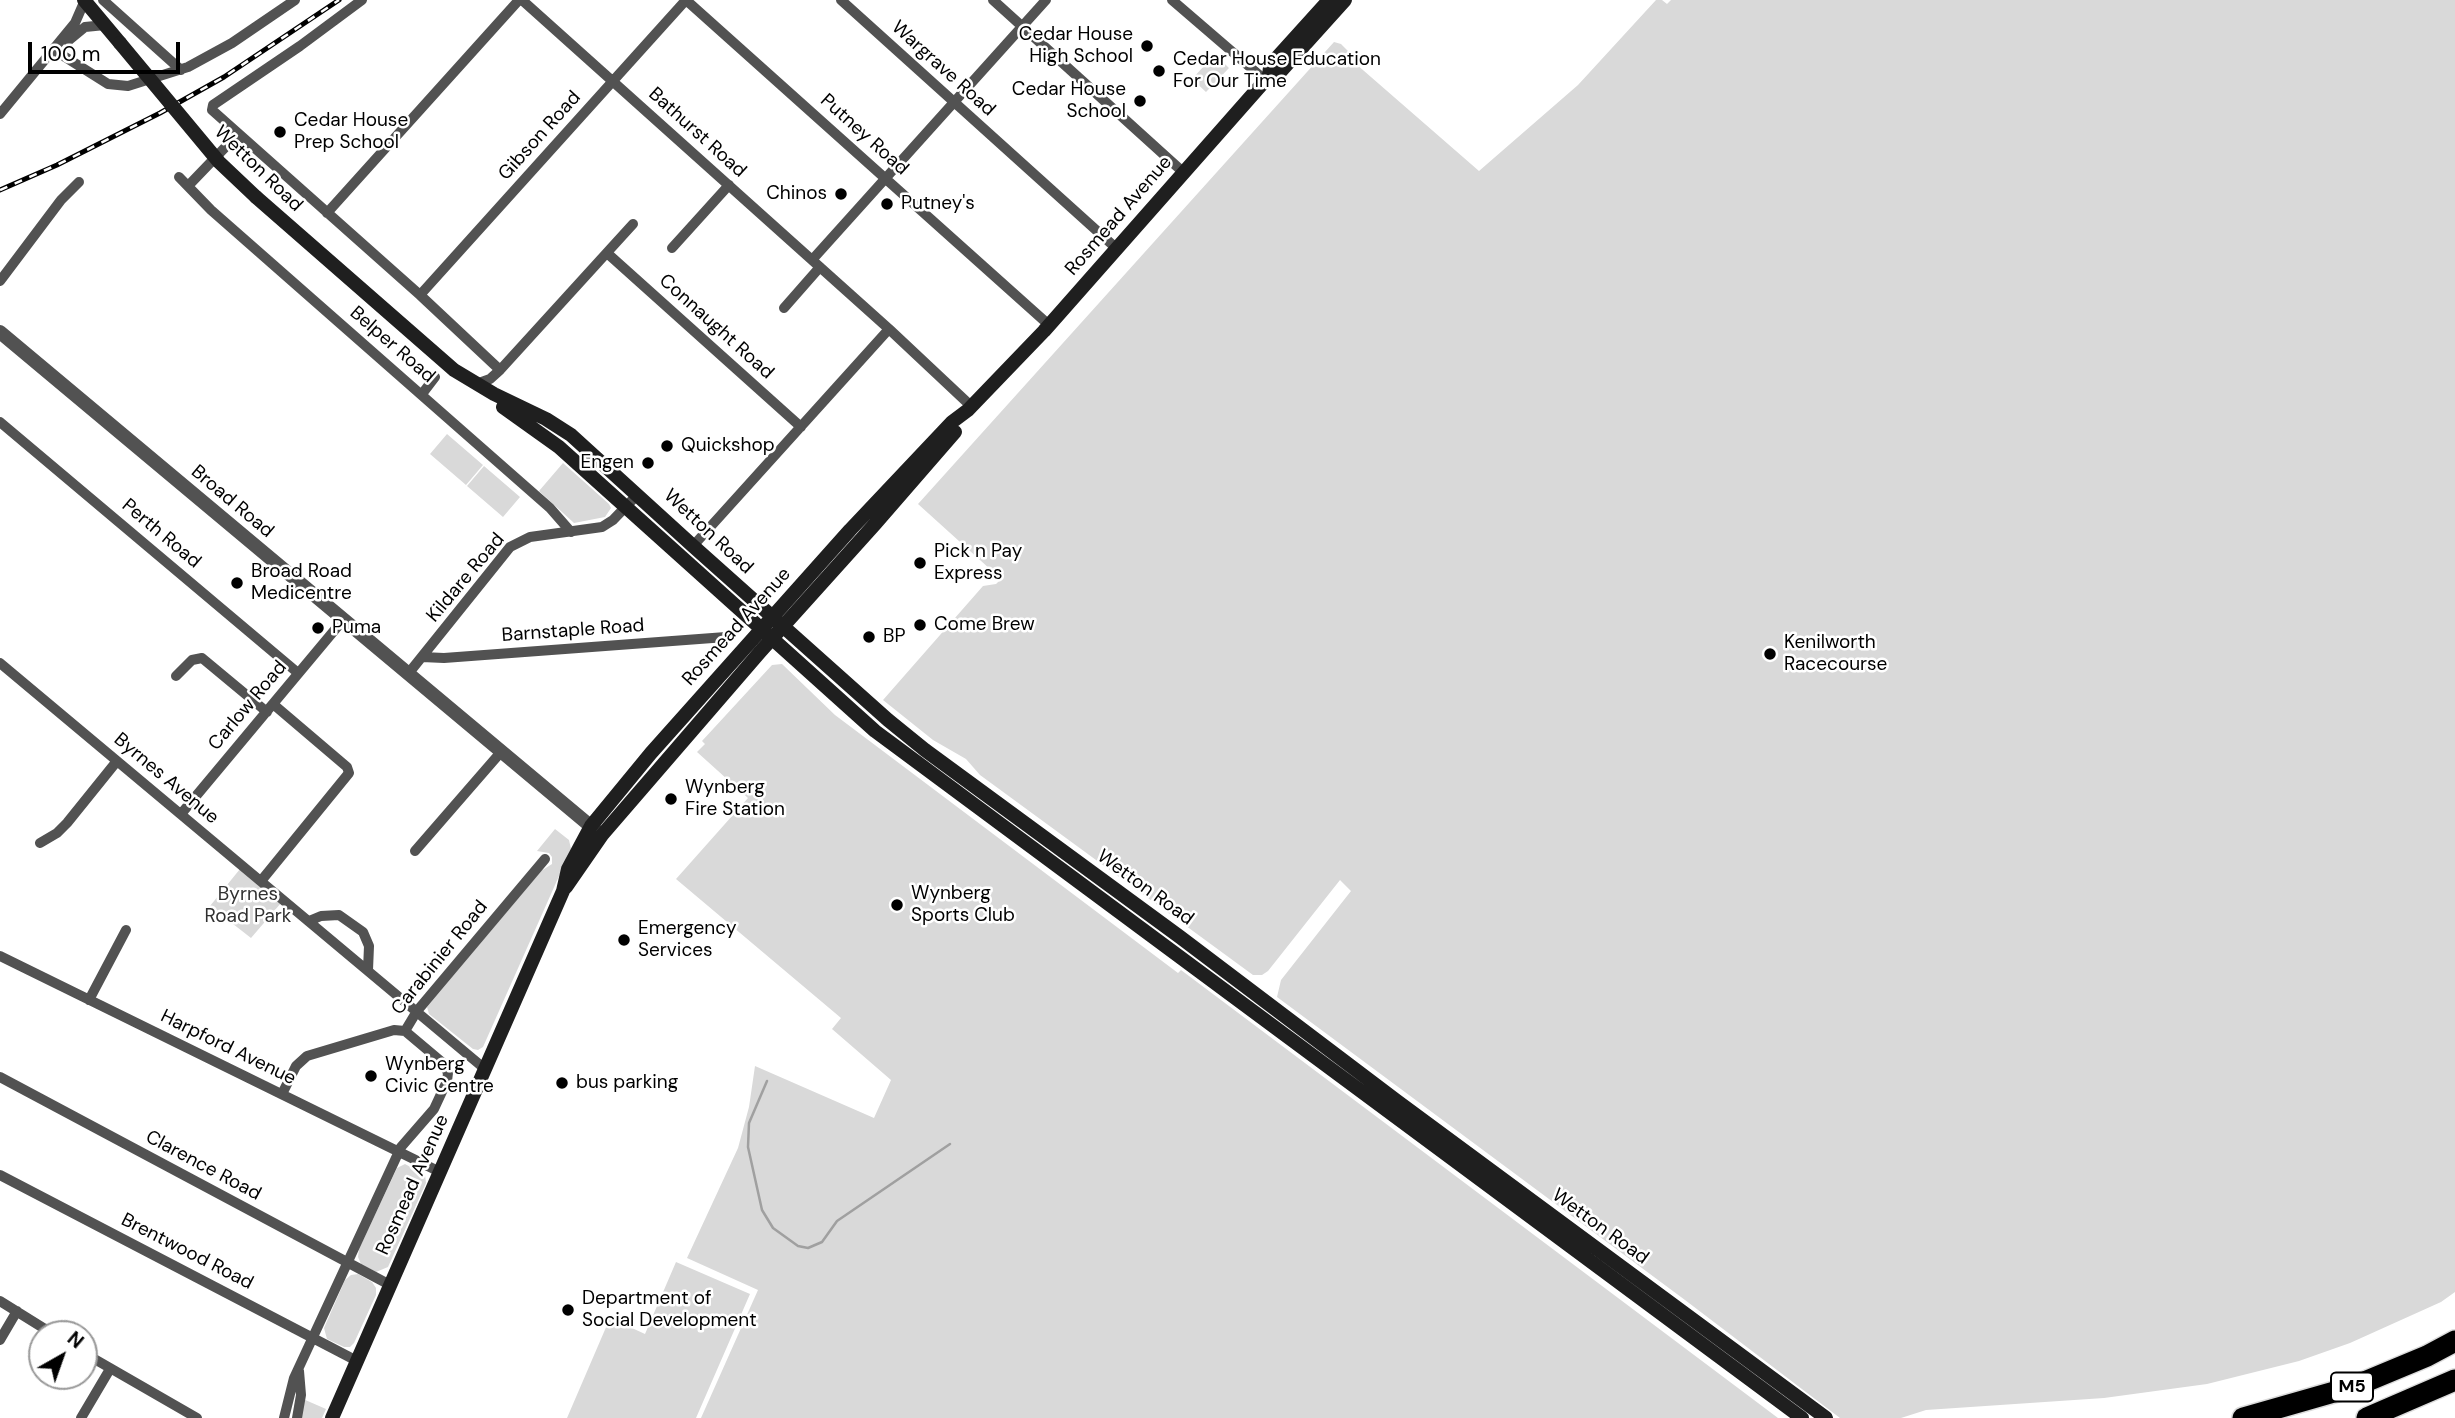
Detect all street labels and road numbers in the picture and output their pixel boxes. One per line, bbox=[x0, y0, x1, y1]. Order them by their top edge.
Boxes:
street label: Wargrave Road bbox=[886, 16, 1000, 122]
street label: Bathurst Road bbox=[643, 83, 751, 183]
street label: Gibson Road bbox=[494, 87, 586, 185]
street label: Putney Road bbox=[815, 90, 913, 180]
street label: Wetton Road bbox=[209, 121, 307, 217]
street label: Rosmead Avenue bbox=[1061, 152, 1177, 280]
street label: Connaught Road bbox=[654, 270, 778, 384]
street label: Belper Road bbox=[345, 302, 439, 388]
street label: Broad Road bbox=[186, 461, 278, 543]
street label: Wetton Road bbox=[659, 485, 757, 579]
street label: Perth Road bbox=[117, 494, 205, 574]
street label: Kildare Road bbox=[422, 529, 510, 627]
street label: Rosmead Avenue bbox=[678, 563, 796, 691]
street label: Barnstaple Road bbox=[501, 615, 645, 647]
street label: Carlow Road bbox=[204, 657, 292, 755]
street label: Byrnes Avenue bbox=[109, 729, 223, 829]
street label: Wetton Road bbox=[1092, 845, 1198, 931]
street label: Carabinier Road bbox=[387, 896, 493, 1020]
street label: Harpford Avenue bbox=[157, 1005, 299, 1091]
street label: Rosmead Avenue bbox=[372, 1111, 454, 1259]
street label: Clarence Road bbox=[141, 1126, 265, 1206]
street label: Wetton Road bbox=[1547, 1184, 1653, 1270]
street label: Brentwood Road bbox=[117, 1209, 257, 1295]
road number: M5 bbox=[2331, 1372, 2373, 1402]

